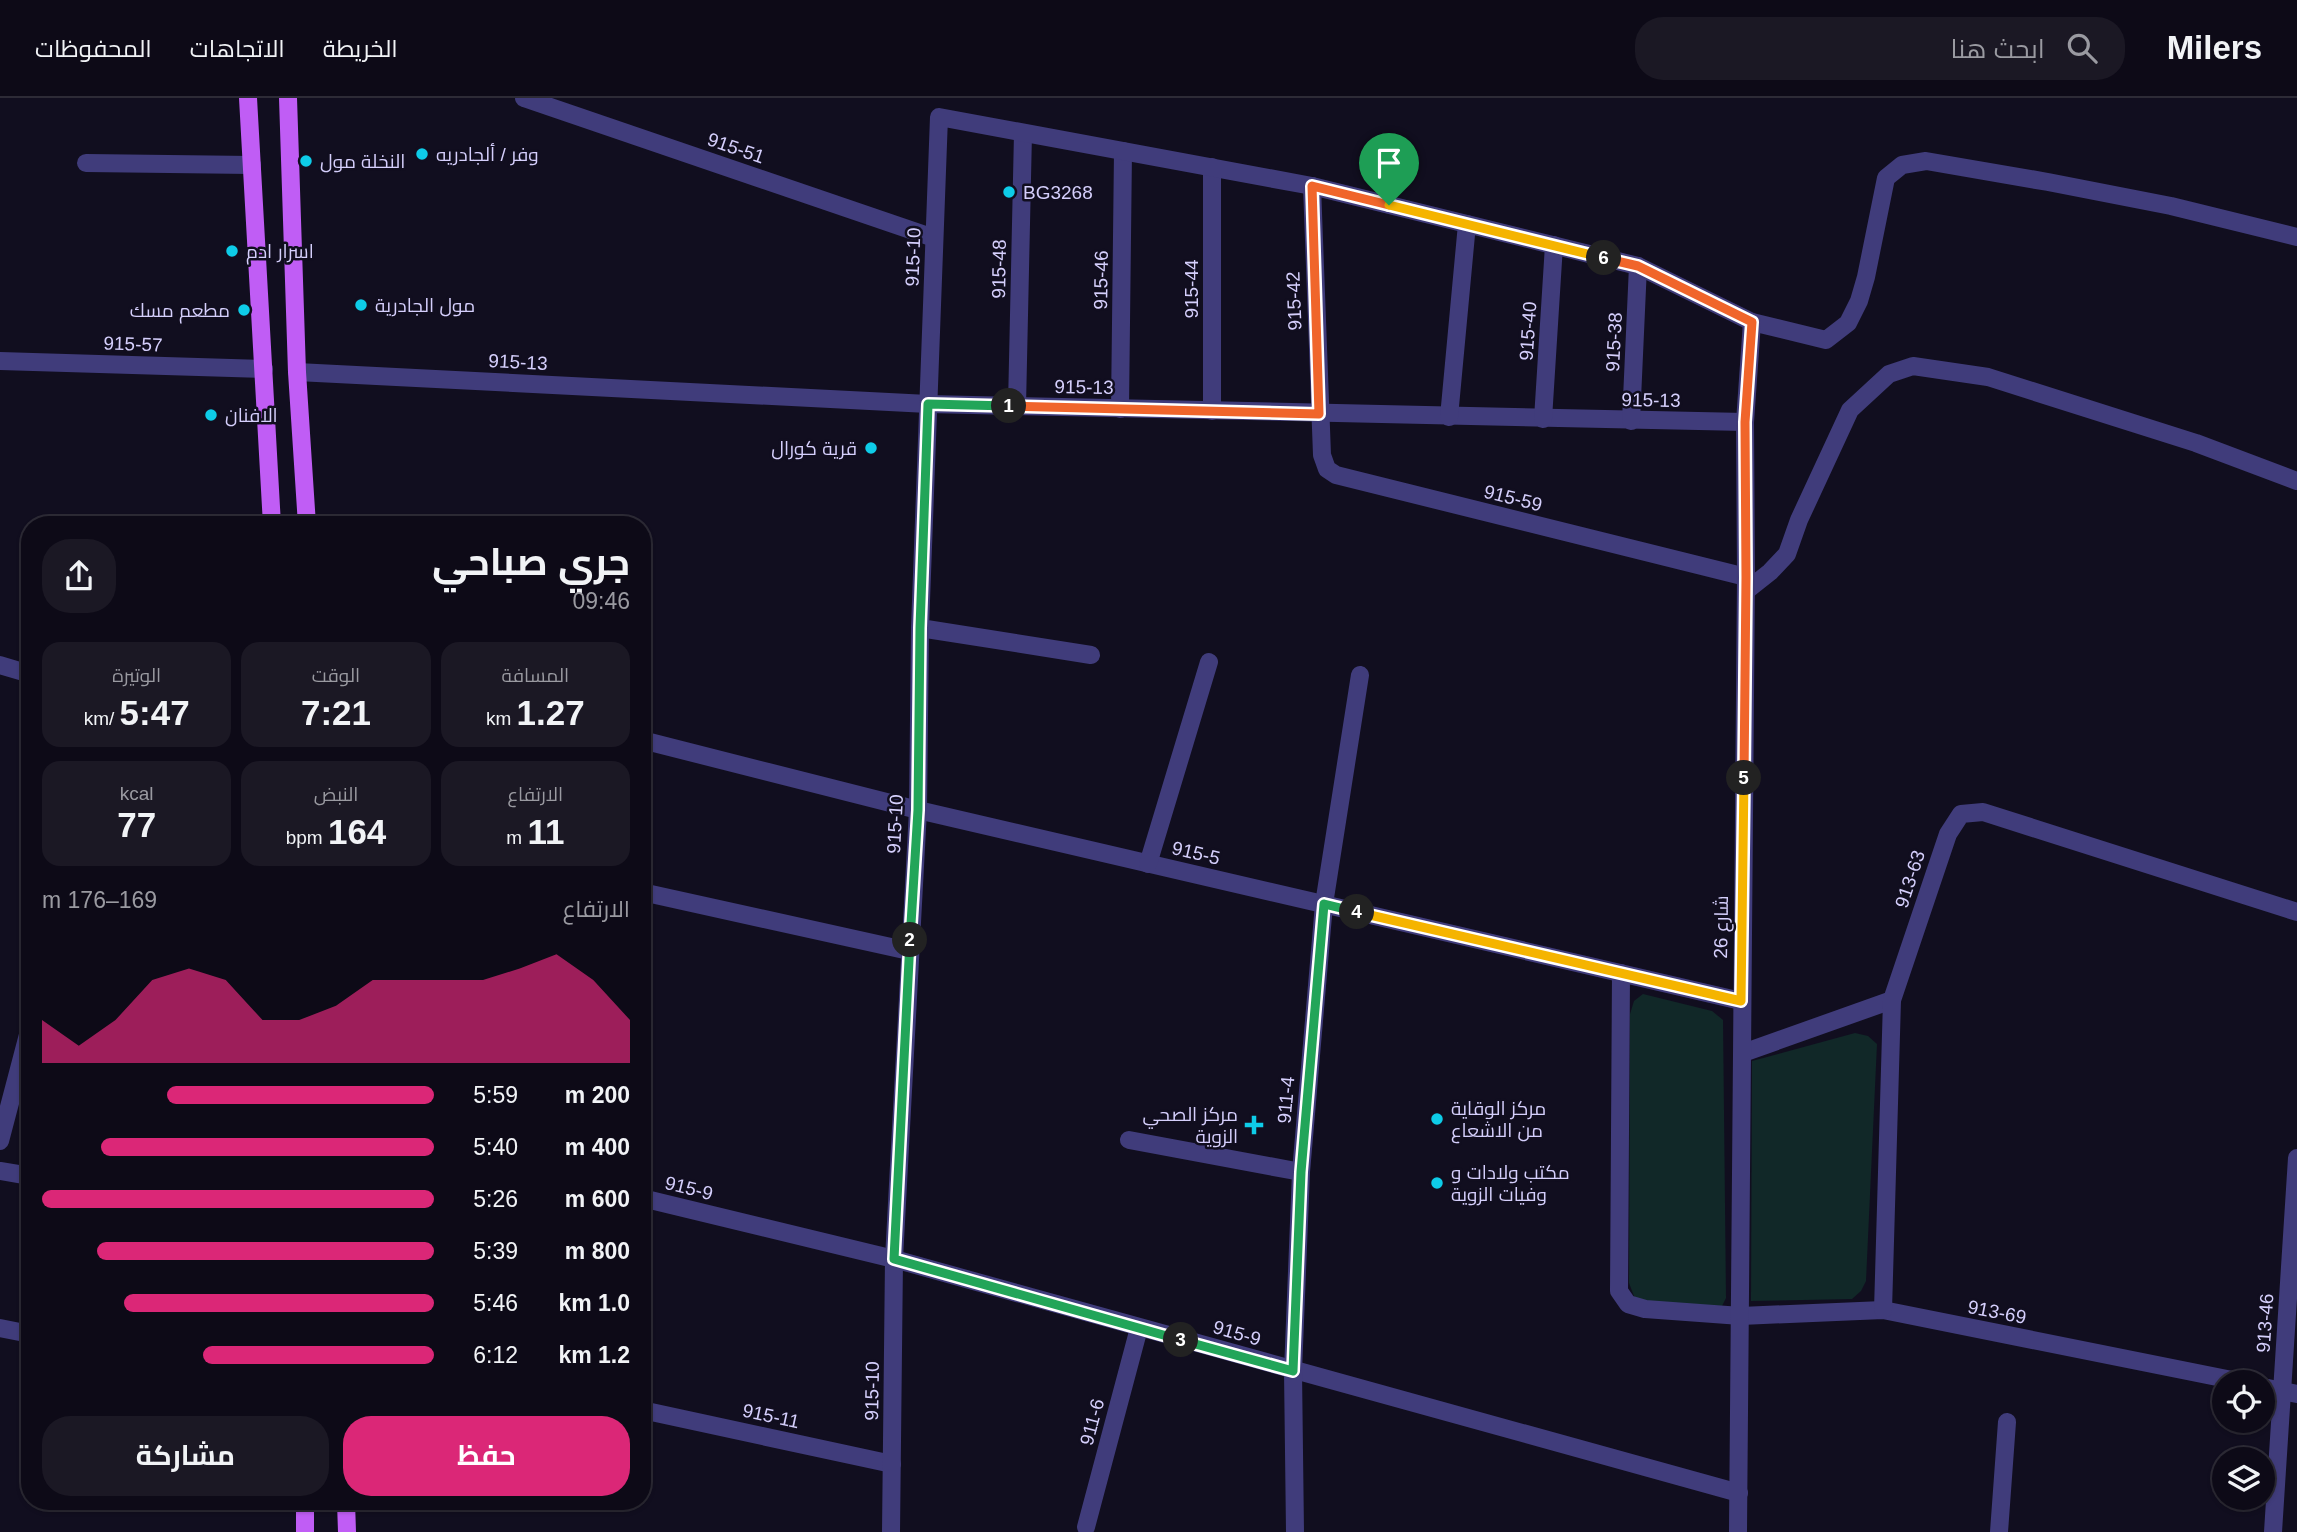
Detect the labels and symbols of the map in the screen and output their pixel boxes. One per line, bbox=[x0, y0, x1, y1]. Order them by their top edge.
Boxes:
street label: 915-51 bbox=[705, 128, 767, 168]
pin bbox=[1359, 133, 1419, 205]
place label: وفر / ألجادريه bbox=[436, 143, 539, 166]
marker: وفر / ألجادريه bbox=[414, 146, 430, 162]
place label: النخلة مول bbox=[320, 151, 405, 173]
marker: النخلة مول bbox=[298, 153, 314, 169]
place label: BG3268 bbox=[1023, 182, 1093, 203]
marker: BG3268 bbox=[1001, 184, 1017, 200]
street label: 915-10 bbox=[901, 227, 925, 287]
street label: 915-48 bbox=[988, 239, 1010, 299]
pin: 6 bbox=[1586, 240, 1622, 276]
place label: اسرار ادم bbox=[246, 241, 314, 265]
marker: اسرار ادم bbox=[224, 243, 240, 259]
street label: 915-46 bbox=[1090, 250, 1112, 310]
street label: 915-44 bbox=[1181, 259, 1202, 319]
street label: 915-42 bbox=[1282, 271, 1306, 331]
place label: مول الجادرية bbox=[375, 295, 475, 317]
marker: مول الجادرية bbox=[353, 297, 369, 313]
place label: مطعم مسك bbox=[130, 300, 230, 324]
street label: 915-40 bbox=[1515, 301, 1541, 361]
marker: مطعم مسك bbox=[236, 302, 252, 318]
street label: 915-38 bbox=[1602, 312, 1626, 372]
street label: 915-57 bbox=[103, 332, 163, 356]
street label: 915-13 bbox=[488, 350, 548, 374]
street label: 915-13 bbox=[1054, 376, 1114, 398]
pin: 1 bbox=[992, 388, 1026, 424]
street label: 915-13 bbox=[1621, 389, 1681, 411]
place label: الافنان bbox=[225, 405, 278, 427]
marker: الافنان bbox=[203, 407, 219, 423]
place label: قرية كورال bbox=[771, 438, 857, 460]
marker: قرية كورال bbox=[863, 440, 879, 456]
street label: 915-59 bbox=[1482, 481, 1544, 515]
pin: 5 bbox=[1726, 760, 1762, 796]
street label: 915-10 bbox=[883, 794, 907, 854]
street label: 915-5 bbox=[1170, 837, 1222, 869]
street label: 913-63 bbox=[1891, 848, 1929, 910]
pin: 4 bbox=[1340, 894, 1374, 930]
street label: شارع 26 bbox=[1710, 895, 1735, 959]
pin: 2 bbox=[892, 922, 928, 958]
street label: 911-4 bbox=[1273, 1075, 1299, 1124]
place label: مركز الوقاية من الاشعاع bbox=[1451, 1098, 1546, 1144]
place label: مركز الصحي الزوية bbox=[1142, 1104, 1238, 1148]
marker: مركز الوقاية من الاشعاع bbox=[1429, 1111, 1445, 1127]
marker: مركز الصحي الزوية bbox=[1244, 1115, 1264, 1135]
place label: مكتب ولادات و وفيات الزوية bbox=[1451, 1162, 1570, 1206]
street label: 915-9 bbox=[663, 1172, 715, 1204]
marker: مكتب ولادات و وفيات الزوية bbox=[1429, 1175, 1445, 1191]
street label: 913-46 bbox=[2252, 1293, 2278, 1353]
street label: 913-69 bbox=[1966, 1296, 2028, 1328]
street label: 915-9 bbox=[1211, 1316, 1263, 1350]
pin: 3 bbox=[1164, 1322, 1198, 1358]
street label: 915-10 bbox=[861, 1361, 883, 1421]
street label: 911-6 bbox=[1076, 1396, 1108, 1448]
street label: 915-11 bbox=[741, 1400, 801, 1432]

